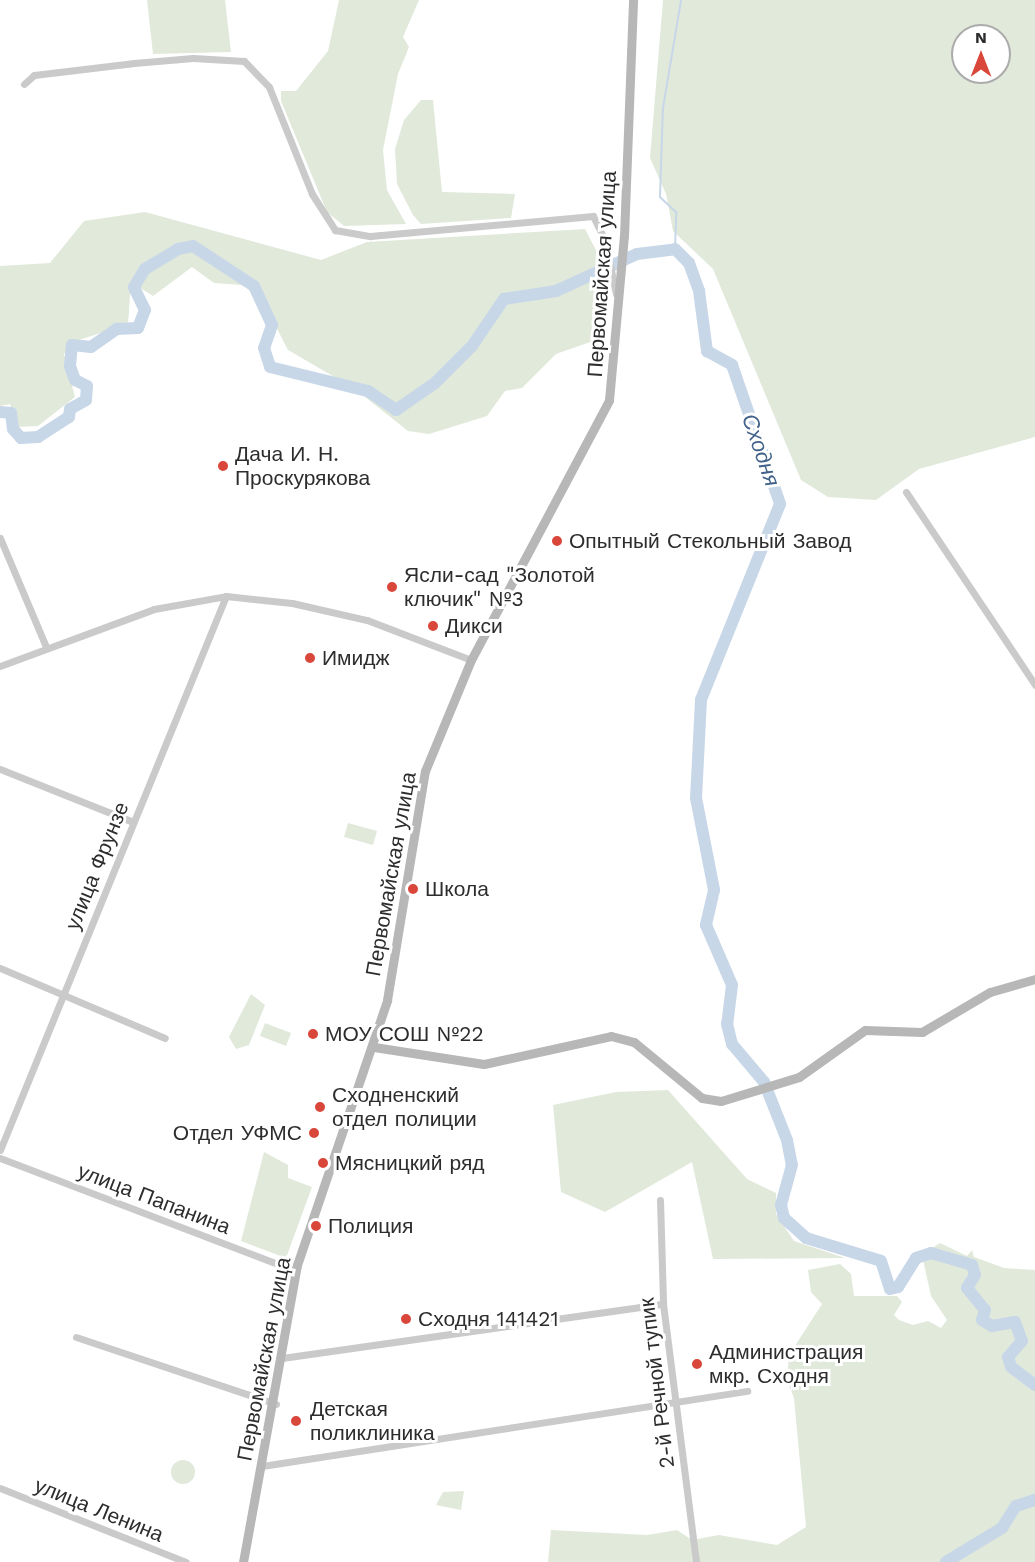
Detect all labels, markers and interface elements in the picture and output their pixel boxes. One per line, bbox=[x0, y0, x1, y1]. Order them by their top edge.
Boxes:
north arrow bbox=[951, 24, 1011, 84]
text: N bbox=[975, 28, 987, 47]
street label: Первомайская улица bbox=[582, 170, 622, 378]
water label: Сходня bbox=[736, 410, 786, 490]
place label: Дача И. Н. Проскурякова bbox=[235, 441, 370, 491]
marker: Дача И. Н. Проскурякова bbox=[216, 459, 230, 473]
place label: Опытный Стекольный Завод bbox=[569, 528, 851, 554]
marker: Опытный Стекольный Завод bbox=[550, 534, 564, 548]
place label: Ясли-сад "Золотой ключик" №3 bbox=[404, 562, 595, 612]
marker: Ясли-сад "Золотой ключик" №3 bbox=[385, 580, 399, 594]
place label: Дикси bbox=[445, 613, 503, 639]
marker: Дикси bbox=[426, 619, 440, 633]
place label: Имидж bbox=[322, 645, 390, 671]
marker: Имидж bbox=[303, 651, 317, 665]
street label: Первомайская улица bbox=[361, 770, 421, 978]
street label: улица Фрунзе bbox=[60, 798, 134, 934]
place label: Школа bbox=[425, 876, 489, 902]
marker: Школа bbox=[406, 882, 420, 896]
place label: МОУ СОШ №22 bbox=[325, 1021, 484, 1047]
marker: МОУ СОШ №22 bbox=[306, 1027, 320, 1041]
place label: Сходненский отдел полиции bbox=[332, 1082, 477, 1132]
marker: Сходненский отдел полиции bbox=[313, 1100, 327, 1114]
place label: Отдел УФМС bbox=[173, 1120, 302, 1146]
marker: Отдел УФМС bbox=[307, 1126, 321, 1140]
place label: Мясницкий ряд bbox=[335, 1150, 485, 1176]
marker: Мясницкий ряд bbox=[316, 1156, 330, 1170]
street label: улица Папанина bbox=[74, 1158, 234, 1240]
place label: Полиция bbox=[328, 1213, 413, 1239]
marker: Полиция bbox=[309, 1219, 323, 1233]
street label: Первомайская улица bbox=[232, 1255, 296, 1463]
street label: 2-й Речной тупик bbox=[634, 1296, 680, 1470]
place label: Сходня 141421 bbox=[418, 1306, 559, 1332]
marker: Сходня 141421 bbox=[399, 1312, 413, 1326]
place label: Администрация мкр. Сходня bbox=[709, 1339, 863, 1389]
marker: Администрация мкр. Сходня bbox=[690, 1357, 704, 1371]
place label: Детская поликлиника bbox=[310, 1396, 435, 1446]
marker: Детская поликлиника bbox=[287, 1412, 305, 1430]
street label: улица Ленина bbox=[31, 1473, 167, 1547]

